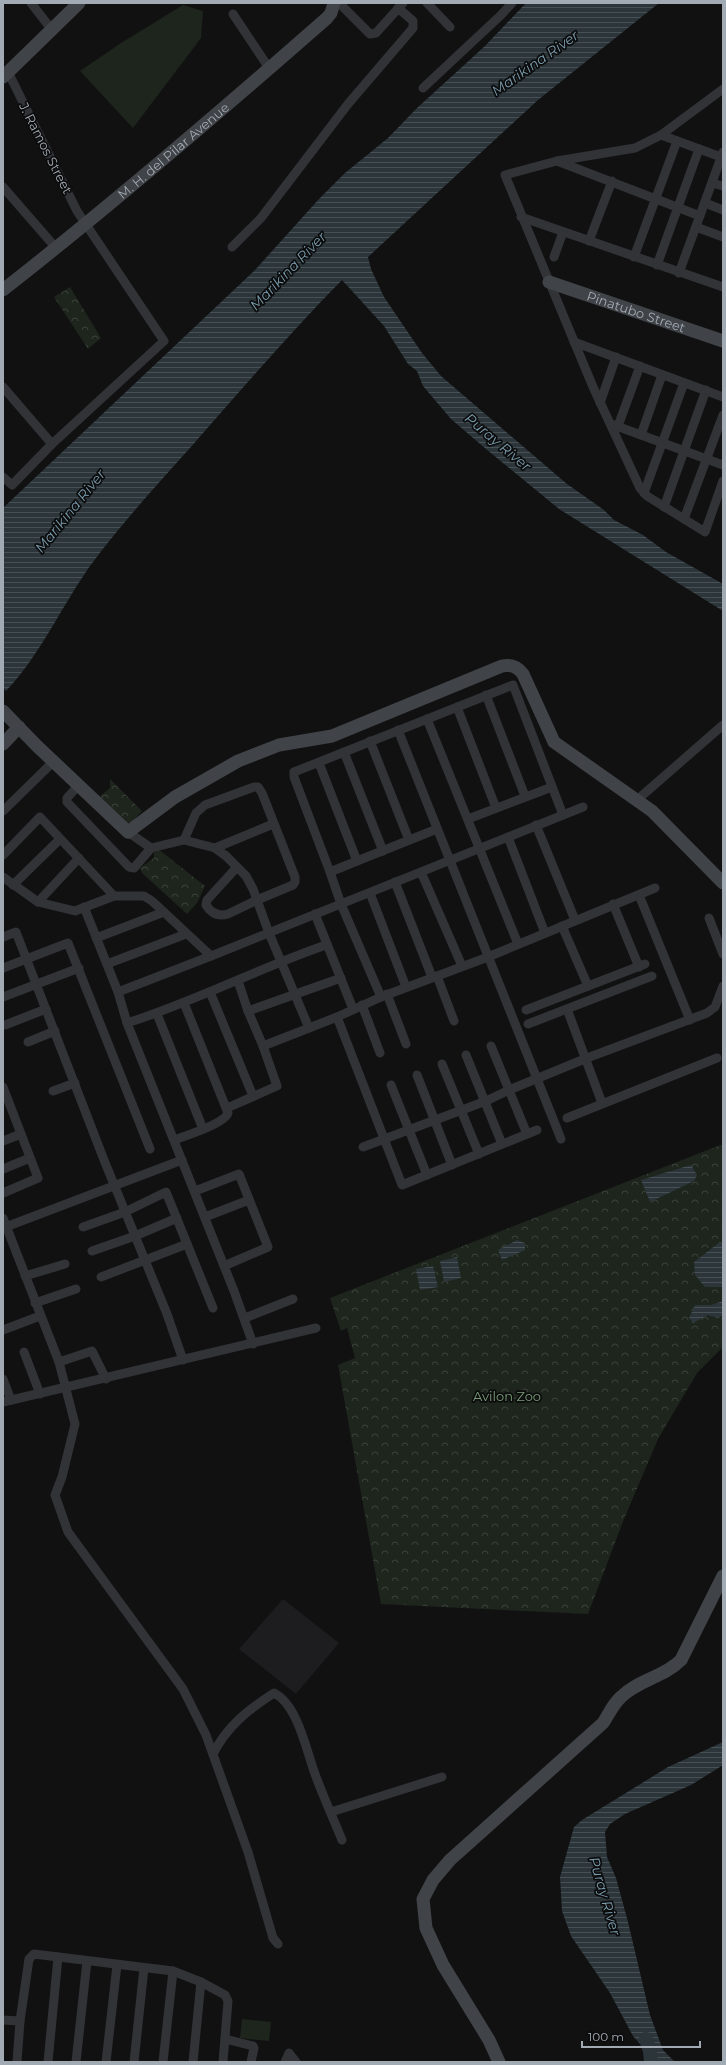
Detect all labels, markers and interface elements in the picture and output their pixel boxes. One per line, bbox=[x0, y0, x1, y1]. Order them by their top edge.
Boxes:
water label: Marikina River bbox=[488, 26, 582, 100]
street label: J. Ramos Street bbox=[16, 99, 76, 196]
street label: M. H. del Pilar Avenue bbox=[114, 99, 232, 202]
water label: Marikina River bbox=[246, 228, 330, 314]
street label: Pinatubo Street bbox=[585, 287, 688, 336]
water label: Puray River bbox=[461, 409, 535, 475]
water label: Marikina River bbox=[31, 465, 109, 556]
park label: Avilon Zoo bbox=[473, 1388, 541, 1404]
water label: Puray River bbox=[585, 1855, 625, 1938]
scale bar bbox=[582, 2023, 700, 2049]
text: 100 m bbox=[588, 2029, 624, 2044]

